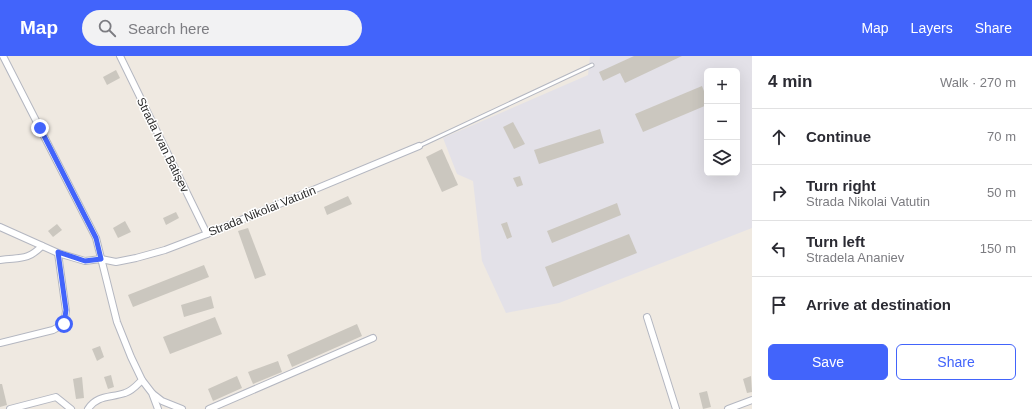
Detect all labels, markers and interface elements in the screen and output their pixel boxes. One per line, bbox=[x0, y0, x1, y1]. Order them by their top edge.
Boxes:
search box bbox=[82, 10, 362, 46]
text: Map bbox=[20, 17, 58, 38]
icon: search bbox=[96, 17, 118, 39]
text: Search here bbox=[128, 20, 210, 37]
text: Map bbox=[861, 20, 889, 36]
text: Layers bbox=[911, 20, 953, 36]
text: Share bbox=[975, 20, 1012, 36]
map controls bbox=[704, 68, 740, 176]
button: + bbox=[704, 68, 740, 104]
text: 4 min bbox=[768, 72, 812, 91]
text: Walk · 270 m bbox=[940, 75, 1016, 90]
street label: Strada Ivan Batișev bbox=[134, 95, 192, 195]
button: − bbox=[704, 104, 740, 140]
route end bbox=[31, 119, 49, 137]
icon: ahead bbox=[768, 126, 790, 148]
text: Continue bbox=[806, 128, 871, 145]
text: 70 m bbox=[987, 129, 1016, 144]
button: layers bbox=[704, 140, 740, 176]
text: Turn right bbox=[806, 177, 876, 194]
icon: right bbox=[768, 182, 790, 204]
street label: Strada Nikolai Vatutin bbox=[206, 183, 318, 239]
text: 50 m bbox=[987, 185, 1016, 200]
text: Strada Nikolai Vatutin bbox=[806, 194, 930, 209]
text: Turn left bbox=[806, 233, 865, 250]
icon: left bbox=[768, 238, 790, 260]
text: 150 m bbox=[980, 241, 1016, 256]
text: Stradela Ananiev bbox=[806, 250, 904, 265]
icon: arrive bbox=[768, 294, 790, 316]
text: Arrive at destination bbox=[806, 296, 951, 313]
route start bbox=[55, 315, 73, 333]
button: Save bbox=[768, 344, 888, 380]
button: Share bbox=[896, 344, 1016, 380]

